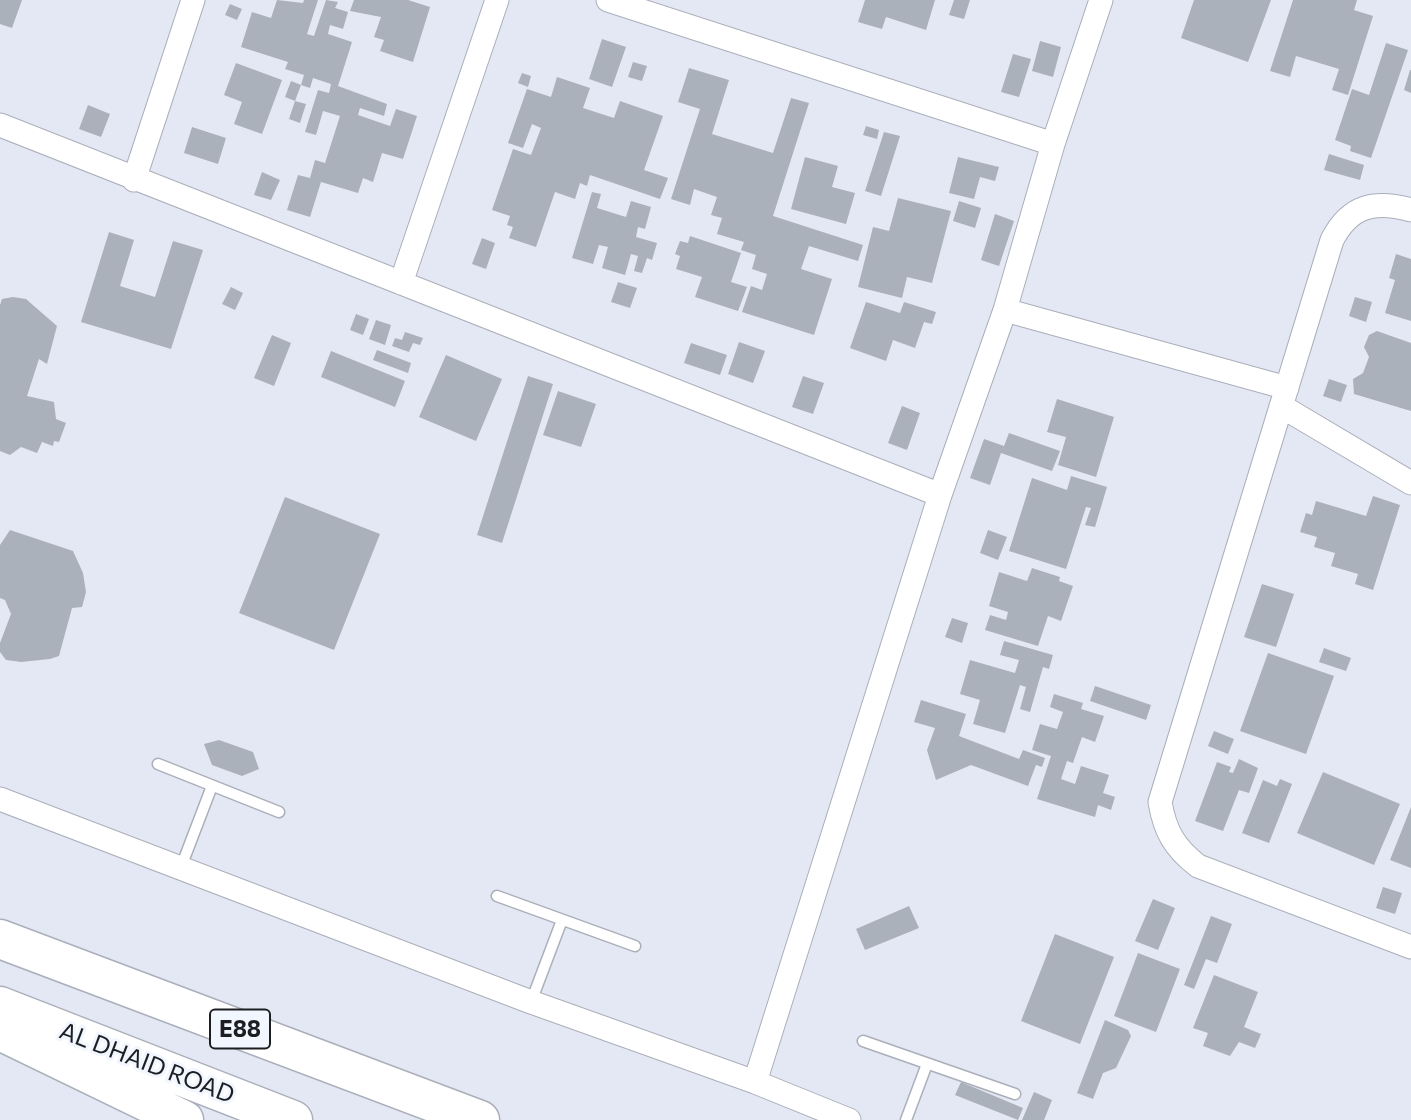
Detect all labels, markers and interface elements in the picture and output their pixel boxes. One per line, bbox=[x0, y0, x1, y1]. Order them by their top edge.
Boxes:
road number: E88 bbox=[210, 1010, 270, 1048]
street label: AL DHAID ROAD bbox=[56, 1016, 238, 1110]

